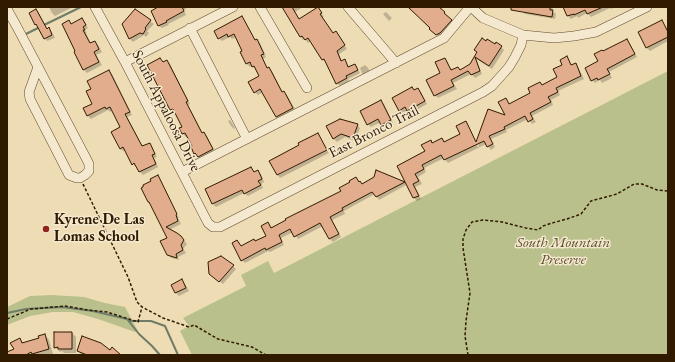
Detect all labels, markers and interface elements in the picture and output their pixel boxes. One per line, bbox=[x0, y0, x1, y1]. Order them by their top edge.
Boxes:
street label: South Appaloosa Drive bbox=[128, 47, 204, 175]
street label: East Bronco Trail bbox=[326, 102, 422, 162]
place label: Kyrene De Las Lomas School bbox=[54, 211, 144, 246]
marker: Kyrene De Las Lomas School bbox=[41, 224, 51, 234]
park label: South Mountain Preserve bbox=[516, 234, 610, 269]

